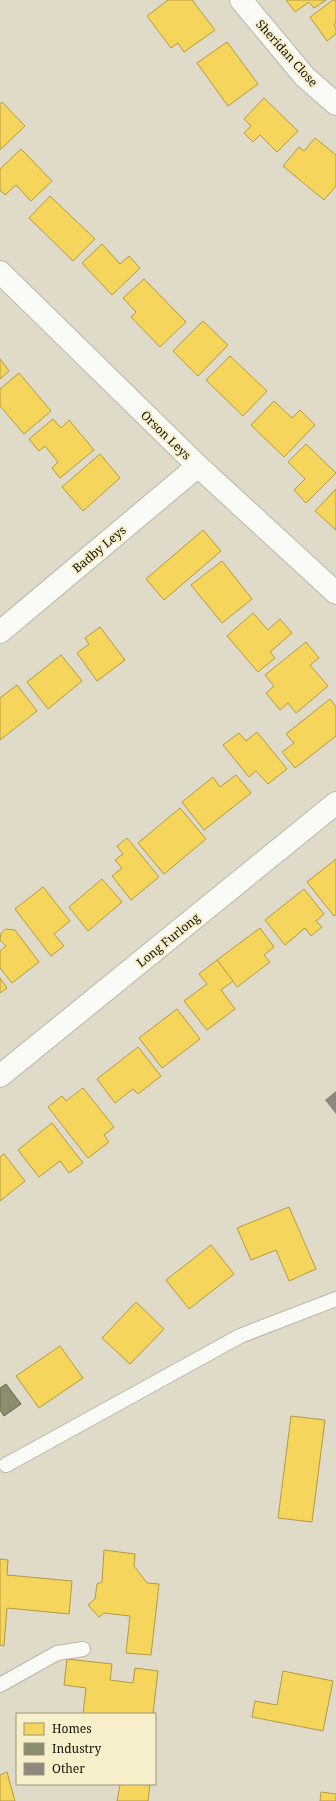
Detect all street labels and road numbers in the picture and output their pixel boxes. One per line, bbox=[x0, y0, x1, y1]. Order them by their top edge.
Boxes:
street label: Sheridan Close bbox=[252, 16, 322, 90]
street label: Orson Leys bbox=[137, 407, 195, 463]
street label: Badby Leys bbox=[69, 522, 129, 576]
street label: Long Furlong bbox=[133, 909, 204, 971]

